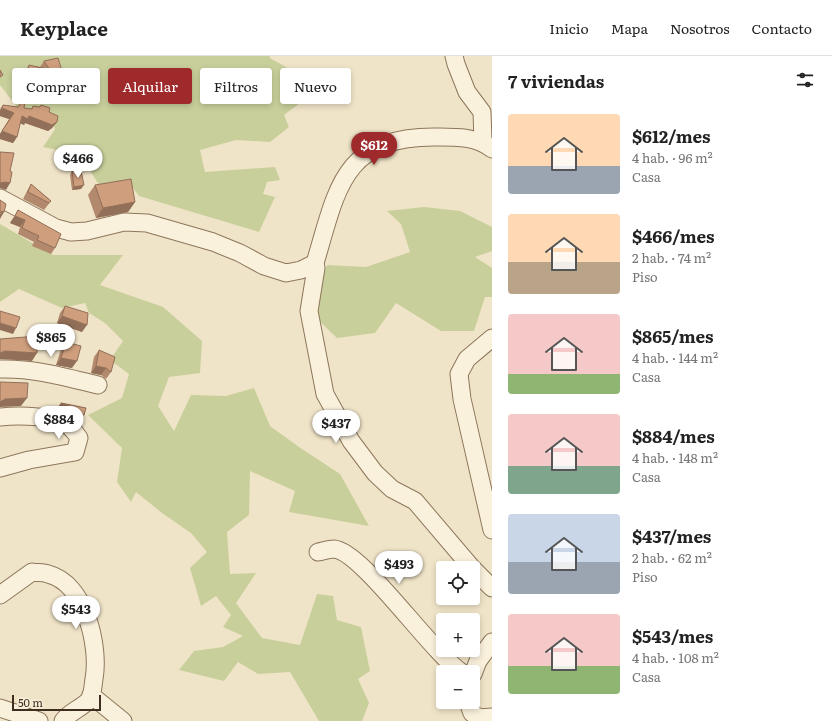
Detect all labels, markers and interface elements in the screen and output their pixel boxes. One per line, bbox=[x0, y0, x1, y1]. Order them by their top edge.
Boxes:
text: Keyplace bbox=[20, 14, 108, 42]
text: Inicio bbox=[549, 18, 589, 38]
text: Mapa bbox=[611, 18, 648, 38]
text: Nosotros bbox=[670, 18, 730, 38]
text: Contacto bbox=[752, 18, 812, 38]
chip: Comprar bbox=[12, 68, 100, 104]
chip: Alquilar bbox=[108, 68, 192, 104]
chip: Filtros bbox=[200, 68, 272, 104]
chip: Nuevo bbox=[280, 68, 351, 104]
text: 7 viviendas bbox=[508, 68, 604, 93]
icon: filters bbox=[794, 69, 816, 91]
text: $612/mes bbox=[632, 123, 711, 148]
icon: home bbox=[540, 130, 588, 178]
pin: $612 bbox=[350, 132, 398, 166]
text: $612 bbox=[360, 135, 388, 154]
pin: $466 bbox=[54, 145, 102, 179]
text: $466 bbox=[63, 148, 93, 167]
text: 4 hab. · 96 m² bbox=[632, 148, 713, 167]
text: Casa bbox=[632, 167, 661, 186]
text: $466/mes bbox=[632, 223, 715, 248]
icon: home bbox=[540, 230, 588, 278]
text: 2 hab. · 74 m² bbox=[632, 248, 711, 267]
text: Piso bbox=[632, 267, 658, 286]
text: $865/mes bbox=[632, 323, 714, 348]
pin: $865 bbox=[27, 324, 75, 358]
text: $865 bbox=[36, 327, 66, 346]
icon: home bbox=[540, 330, 588, 378]
text: 4 hab. · 144 m² bbox=[632, 348, 718, 367]
text: Casa bbox=[632, 367, 661, 386]
pin: $884 bbox=[35, 406, 83, 440]
text: $884 bbox=[44, 409, 74, 428]
pin: $437 bbox=[312, 410, 360, 444]
text: $437 bbox=[321, 413, 351, 432]
text: $884/mes bbox=[632, 423, 715, 448]
icon: home bbox=[540, 430, 588, 478]
text: 4 hab. · 148 m² bbox=[632, 448, 718, 467]
text: Casa bbox=[632, 467, 661, 486]
text: $437/mes bbox=[632, 523, 711, 548]
icon: home bbox=[540, 530, 588, 578]
text: 2 hab. · 62 m² bbox=[632, 548, 712, 567]
pin: $493 bbox=[375, 551, 423, 585]
text: $493 bbox=[384, 554, 414, 573]
map controls bbox=[436, 561, 480, 709]
button: locate bbox=[436, 561, 480, 605]
text: Piso bbox=[632, 567, 658, 586]
pin: $543 bbox=[52, 596, 100, 630]
text: $543 bbox=[61, 599, 91, 618]
button: + bbox=[436, 613, 480, 657]
text: $543/mes bbox=[632, 623, 713, 648]
icon: home bbox=[540, 630, 588, 678]
text: 4 hab. · 108 m² bbox=[632, 648, 719, 667]
button: − bbox=[436, 665, 480, 709]
text: Casa bbox=[632, 667, 661, 686]
scale bar bbox=[12, 693, 101, 712]
text: 50 m bbox=[18, 694, 43, 710]

